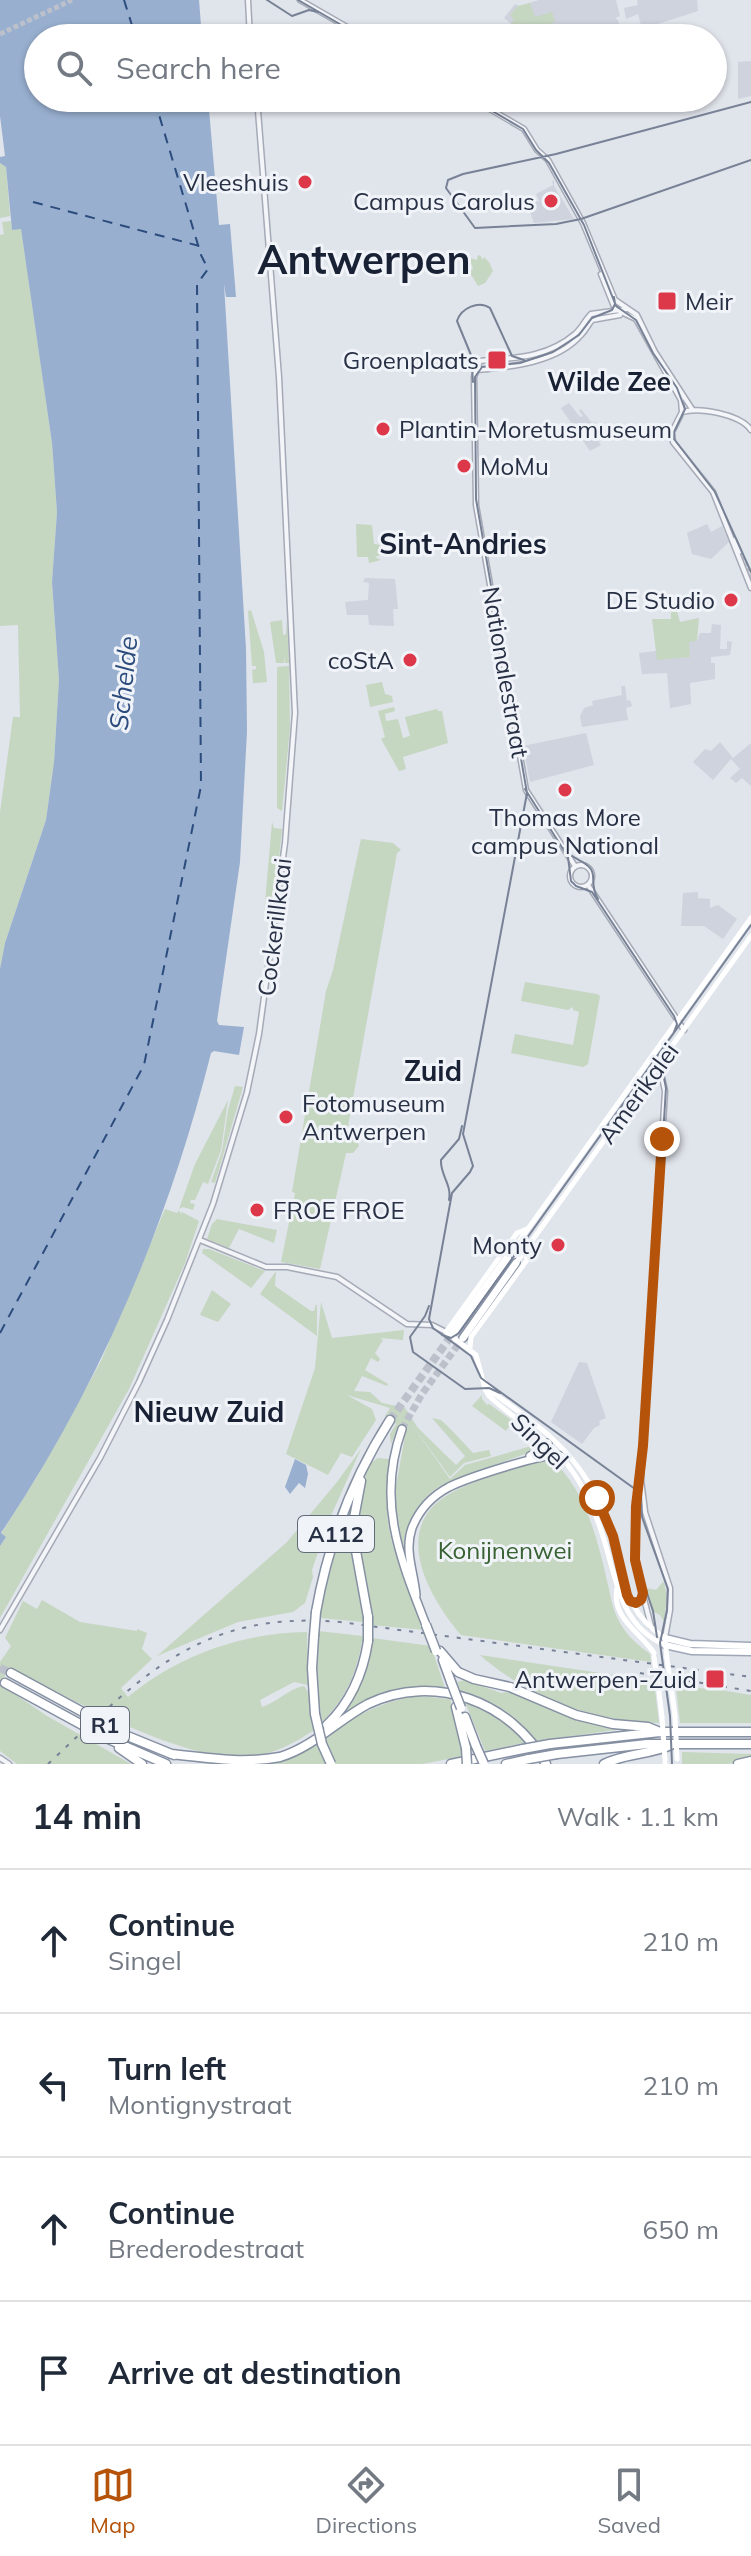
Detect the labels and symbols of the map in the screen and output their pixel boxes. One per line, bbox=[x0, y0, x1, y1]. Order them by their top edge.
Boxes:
place label: Vleeshuis bbox=[183, 167, 289, 197]
marker: Vleeshuis bbox=[296, 173, 314, 191]
place label: Campus Carolus bbox=[353, 186, 535, 216]
marker: Campus Carolus bbox=[542, 192, 560, 210]
district label: Antwerpen bbox=[258, 234, 471, 284]
place label: Meir bbox=[685, 286, 733, 316]
marker: Meir bbox=[656, 290, 678, 312]
place label: Groenplaats bbox=[343, 345, 479, 375]
marker: Groenplaats bbox=[486, 349, 508, 371]
district label: Wilde Zee bbox=[547, 365, 671, 398]
place label: Plantin-Moretusmuseum bbox=[399, 414, 672, 444]
marker: Plantin-Moretusmuseum bbox=[374, 420, 392, 438]
place label: MoMu bbox=[480, 451, 549, 481]
marker: MoMu bbox=[455, 457, 473, 475]
district label: Sint-Andries bbox=[379, 526, 547, 561]
street label: Nationalestraat bbox=[476, 584, 536, 760]
place label: DE Studio bbox=[606, 585, 715, 615]
marker: DE Studio bbox=[722, 591, 740, 609]
water label: Schelde bbox=[102, 634, 144, 732]
place label: coStA bbox=[328, 645, 394, 675]
marker: coStA bbox=[401, 651, 419, 669]
marker: Thomas More campus National bbox=[556, 781, 574, 799]
place label: Thomas More campus National bbox=[471, 802, 659, 860]
street label: Cockerillkaai bbox=[251, 856, 297, 998]
street label: Amerikalei bbox=[591, 1037, 685, 1149]
district label: Zuid bbox=[404, 1053, 462, 1088]
place label: Fotomuseum Antwerpen bbox=[302, 1088, 445, 1146]
marker: Fotomuseum Antwerpen bbox=[277, 1108, 295, 1126]
route end bbox=[644, 1121, 680, 1157]
place label: FROE FROE bbox=[273, 1195, 405, 1225]
marker: FROE FROE bbox=[248, 1201, 266, 1219]
place label: Monty bbox=[472, 1230, 542, 1260]
marker: Monty bbox=[549, 1236, 567, 1254]
district label: Nieuw Zuid bbox=[134, 1394, 284, 1429]
street label: Singel bbox=[505, 1407, 575, 1475]
route start bbox=[579, 1480, 615, 1516]
road number: A112 bbox=[298, 1516, 374, 1552]
park label: Konijnenwei bbox=[438, 1535, 572, 1565]
place label: Antwerpen-Zuid bbox=[514, 1664, 697, 1694]
marker: Antwerpen-Zuid bbox=[704, 1668, 726, 1690]
road number: R1 bbox=[81, 1707, 129, 1743]

